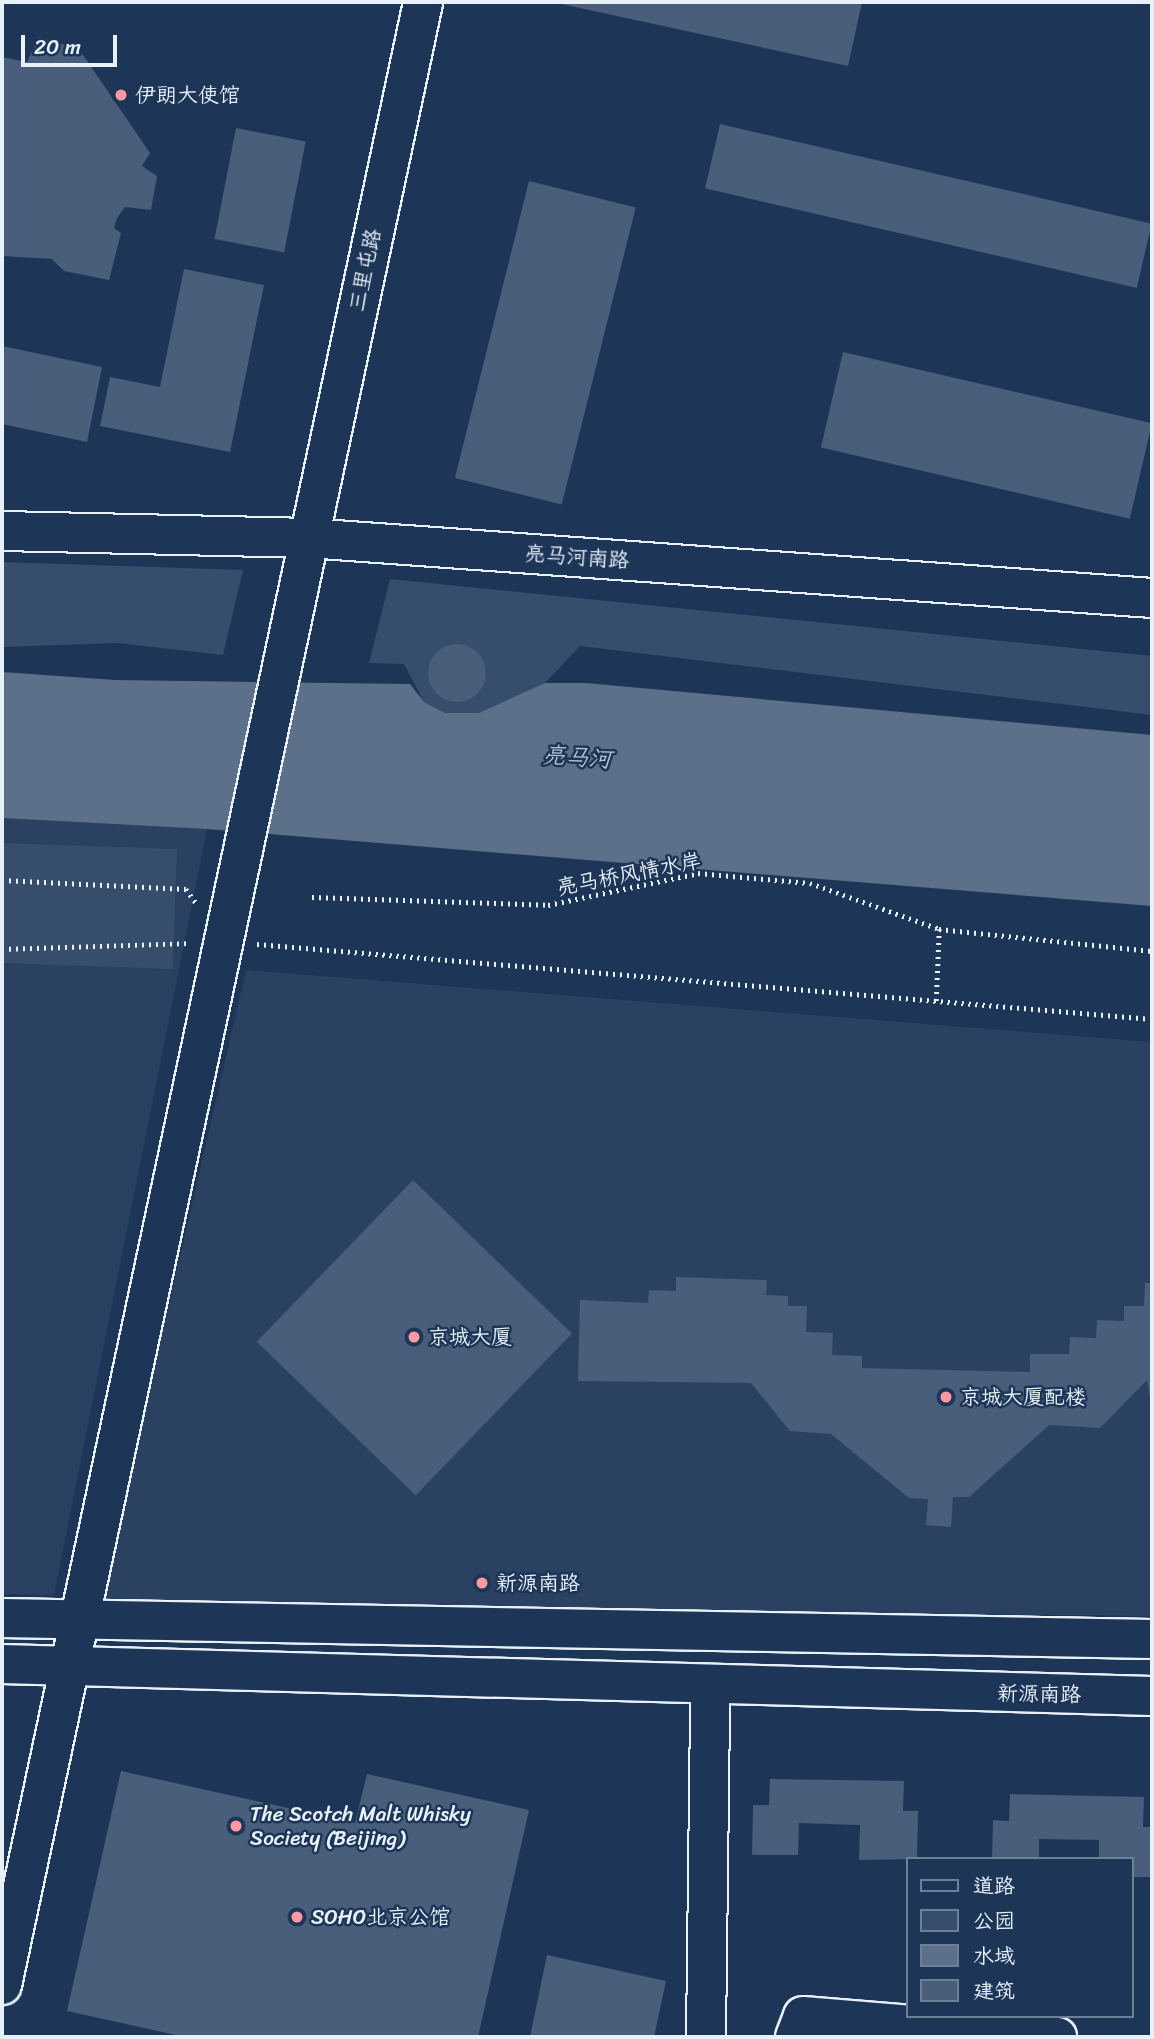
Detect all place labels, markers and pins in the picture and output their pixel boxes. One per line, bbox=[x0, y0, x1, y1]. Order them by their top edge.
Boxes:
place label: 伊朗大使馆 bbox=[135, 82, 240, 108]
marker: 伊朗大使馆 bbox=[113, 87, 129, 103]
place label: 京城大厦 bbox=[428, 1324, 512, 1350]
marker: 京城大厦 bbox=[406, 1329, 422, 1345]
place label: 京城大厦配楼 bbox=[960, 1384, 1086, 1410]
marker: 京城大厦配楼 bbox=[938, 1389, 954, 1405]
place label: 新源南路 bbox=[496, 1570, 580, 1596]
marker: 新源南路 bbox=[474, 1575, 490, 1591]
place label: The Scotch Malt Whisky Society (Beijing) bbox=[250, 1801, 472, 1851]
marker: The Scotch Malt Whisky Society (Beijing) bbox=[228, 1818, 244, 1834]
place label: SOHO北京公馆 bbox=[311, 1904, 450, 1930]
marker: SOHO北京公馆 bbox=[289, 1909, 305, 1925]

